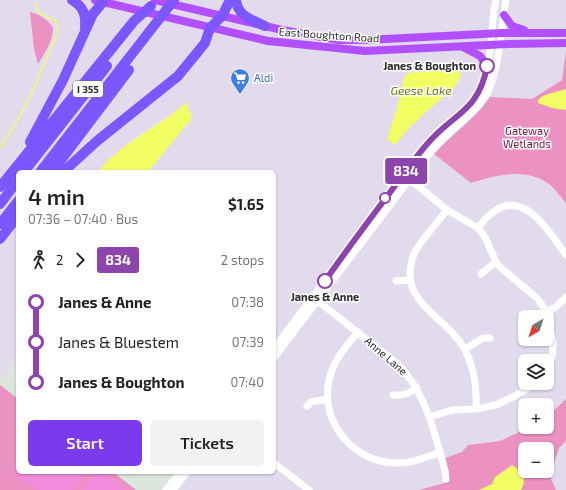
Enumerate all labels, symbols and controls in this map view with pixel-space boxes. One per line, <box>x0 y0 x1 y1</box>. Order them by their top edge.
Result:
street label: East Boughton Road <box>278 24 380 45</box>
marker: Janes & Boughton <box>479 58 495 74</box>
place label: Janes & Boughton <box>383 59 476 72</box>
supermarket icon: Aldi <box>229 67 251 95</box>
place label: Aldi <box>254 71 273 84</box>
road number: I 355 <box>73 81 103 97</box>
water label: Geese Lake <box>390 83 452 97</box>
park label: Gateway Wetlands <box>503 124 551 150</box>
line badge: 834 <box>383 158 429 184</box>
text: 834 <box>393 162 419 179</box>
text: 4 min <box>28 183 85 209</box>
unlabelled marker <box>379 192 391 204</box>
text: $1.65 <box>228 195 264 213</box>
text: 07:36 – 07:40 · Bus <box>28 211 138 227</box>
icon: walk <box>28 249 50 271</box>
icon: forward <box>69 249 91 271</box>
text: 834 <box>105 251 131 268</box>
text: 2 <box>56 252 63 268</box>
text: 2 stops <box>221 252 264 268</box>
marker: Janes & Anne <box>317 273 333 289</box>
place label: Janes & Anne <box>291 290 359 303</box>
text: Janes & Anne <box>58 293 151 311</box>
text: 07:38 <box>231 294 264 310</box>
north arrow <box>518 310 554 346</box>
map controls <box>518 310 554 478</box>
text: Janes & Bluestem <box>58 333 179 351</box>
text: 07:39 <box>232 334 264 350</box>
street label: Anne Lane <box>362 334 410 378</box>
button: layers <box>518 354 554 390</box>
text: Janes & Boughton <box>58 373 185 391</box>
text: 07:40 <box>231 374 264 390</box>
button: + <box>518 398 554 434</box>
button: Start <box>28 420 142 466</box>
button: Tickets <box>150 420 264 466</box>
button: − <box>518 442 554 478</box>

